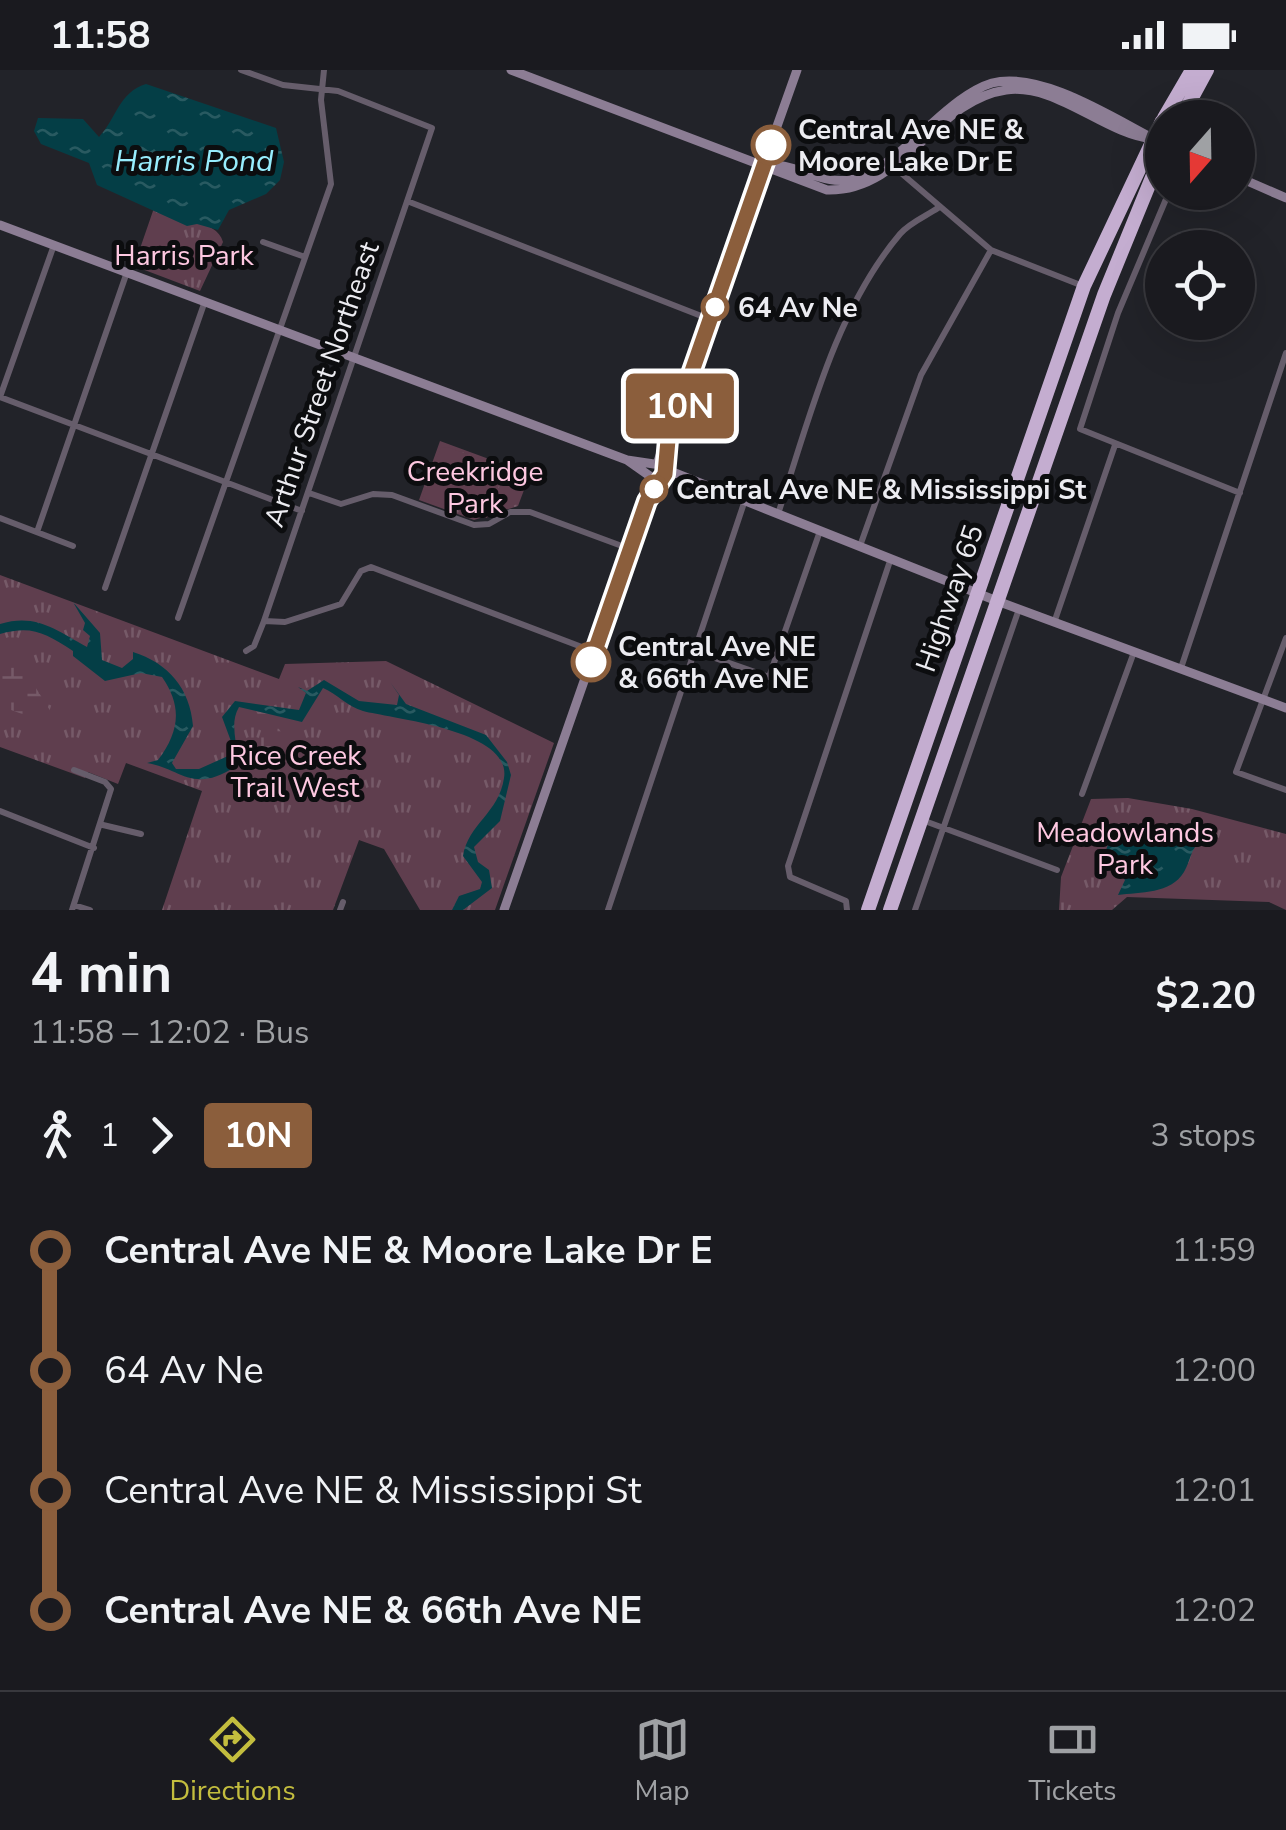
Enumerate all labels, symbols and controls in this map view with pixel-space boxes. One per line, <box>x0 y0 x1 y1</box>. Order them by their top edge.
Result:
text: 11:58 <box>50 10 151 61</box>
north arrow <box>1145 100 1255 210</box>
map controls <box>1145 100 1255 340</box>
place label: Central Ave NE & Moore Lake Dr E <box>798 111 1024 181</box>
marker: Central Ave NE & Moore Lake Dr E <box>752 126 790 164</box>
water label: Harris Pond <box>115 141 274 182</box>
button: locate <box>1145 230 1255 340</box>
park label: Harris Park <box>114 237 255 275</box>
street label: Arthur Street Northeast <box>255 237 389 532</box>
place label: 64 Av Ne <box>738 289 858 327</box>
marker: 64 Av Ne <box>702 294 728 320</box>
line badge: 10N <box>622 374 738 438</box>
text: 10N <box>646 383 714 430</box>
park label: Creekridge Park <box>407 453 543 523</box>
place label: Central Ave NE & Mississippi St <box>676 471 1087 509</box>
marker: Central Ave NE & Mississippi St <box>641 476 667 502</box>
street label: Highway 65 <box>907 520 993 677</box>
place label: Central Ave NE & 66th Ave NE <box>618 628 816 698</box>
marker: Central Ave NE & 66th Ave NE <box>572 643 610 681</box>
park label: Rice Creek Trail West <box>229 737 362 807</box>
park label: Meadowlands Park <box>1036 814 1214 884</box>
text: 4 min <box>30 936 172 1011</box>
text: $2.20 <box>1155 970 1256 1021</box>
text: 11:58 – 12:02 · Bus <box>30 1011 309 1054</box>
icon: walk <box>30 1108 85 1163</box>
icon: forward <box>134 1108 189 1163</box>
text: 10N <box>224 1112 292 1159</box>
text: 1 <box>100 1114 119 1157</box>
text: 3 stops <box>1150 1114 1256 1157</box>
text: Central Ave NE & Moore Lake Dr E <box>104 1225 713 1276</box>
text: 11:59 <box>1172 1229 1256 1272</box>
text: 64 Av Ne <box>104 1345 264 1396</box>
text: 12:00 <box>1172 1349 1256 1392</box>
text: Central Ave NE & Mississippi St <box>104 1465 642 1516</box>
text: 12:01 <box>1172 1469 1256 1512</box>
text: Central Ave NE & 66th Ave NE <box>104 1585 642 1636</box>
text: 12:02 <box>1172 1589 1256 1632</box>
tab: Directions <box>169 1712 296 1810</box>
tab: Map <box>635 1712 690 1810</box>
tab: Tickets <box>1028 1712 1117 1810</box>

